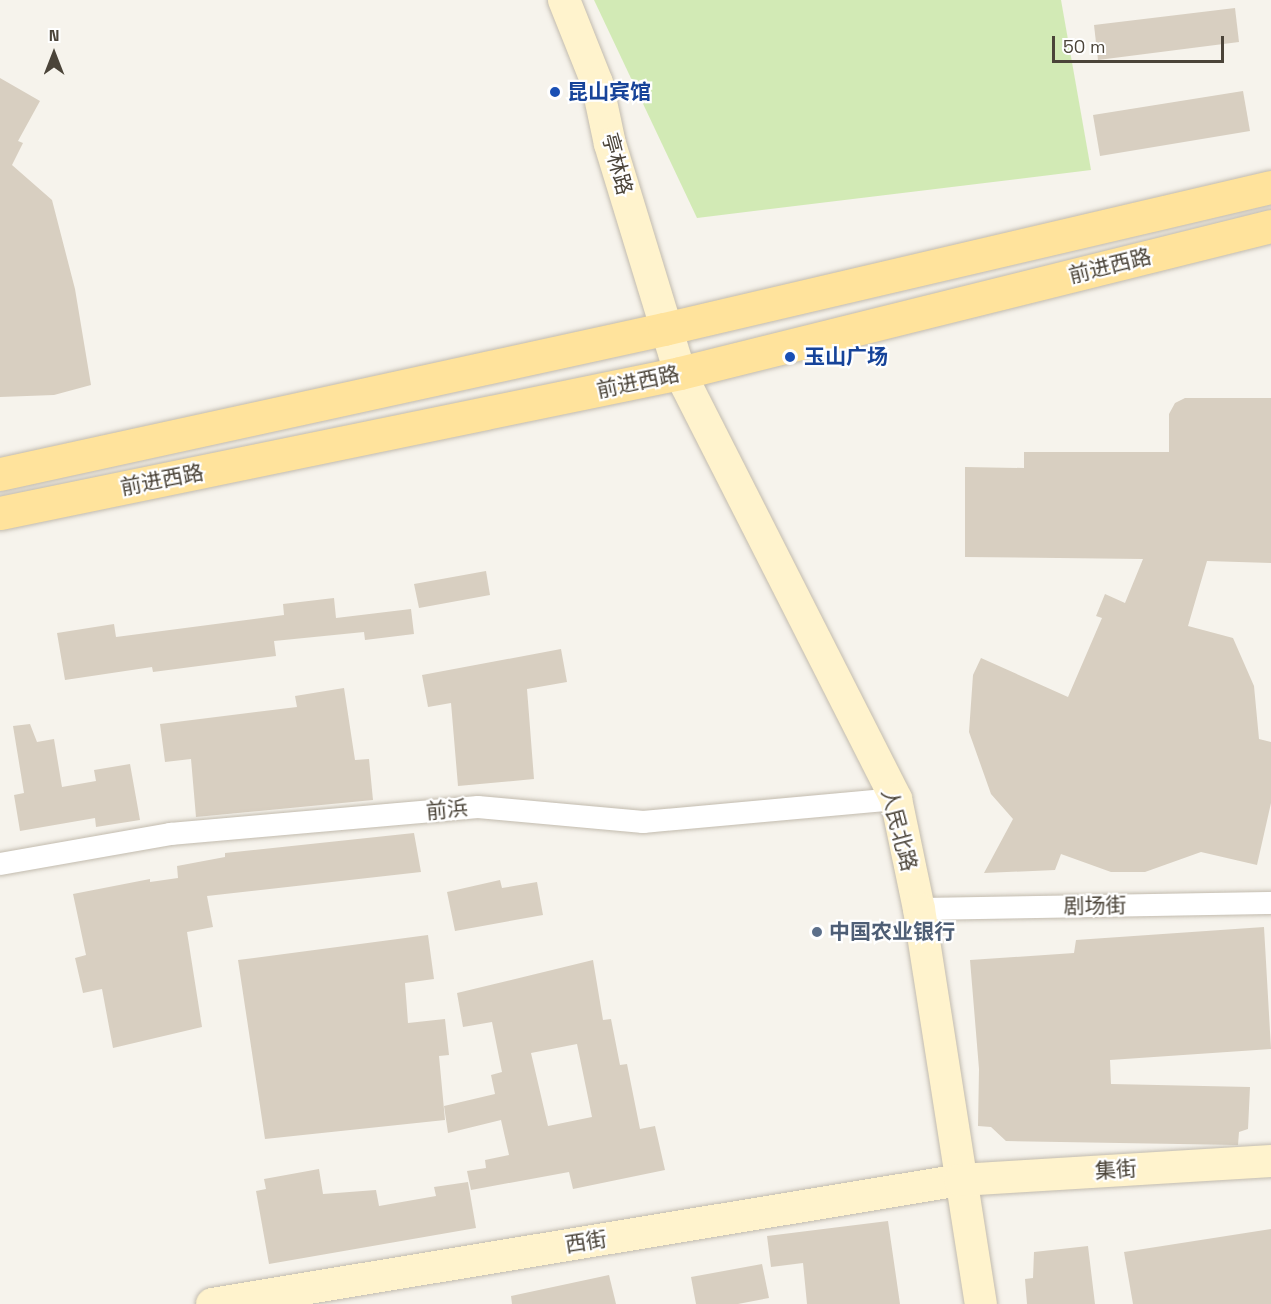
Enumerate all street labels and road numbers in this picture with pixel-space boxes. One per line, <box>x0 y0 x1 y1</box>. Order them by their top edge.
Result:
street label: 亭林路 <box>597 130 637 198</box>
street label: 前进西路 <box>1066 244 1154 288</box>
street label: 前进西路 <box>594 361 682 403</box>
street label: 前进西路 <box>118 460 206 500</box>
street label: 人民北路 <box>876 786 922 874</box>
street label: 前浜 <box>425 796 469 824</box>
street label: 剧场街 <box>1063 893 1127 919</box>
street label: 集街 <box>1094 1156 1138 1184</box>
street label: 西街 <box>563 1226 609 1258</box>

